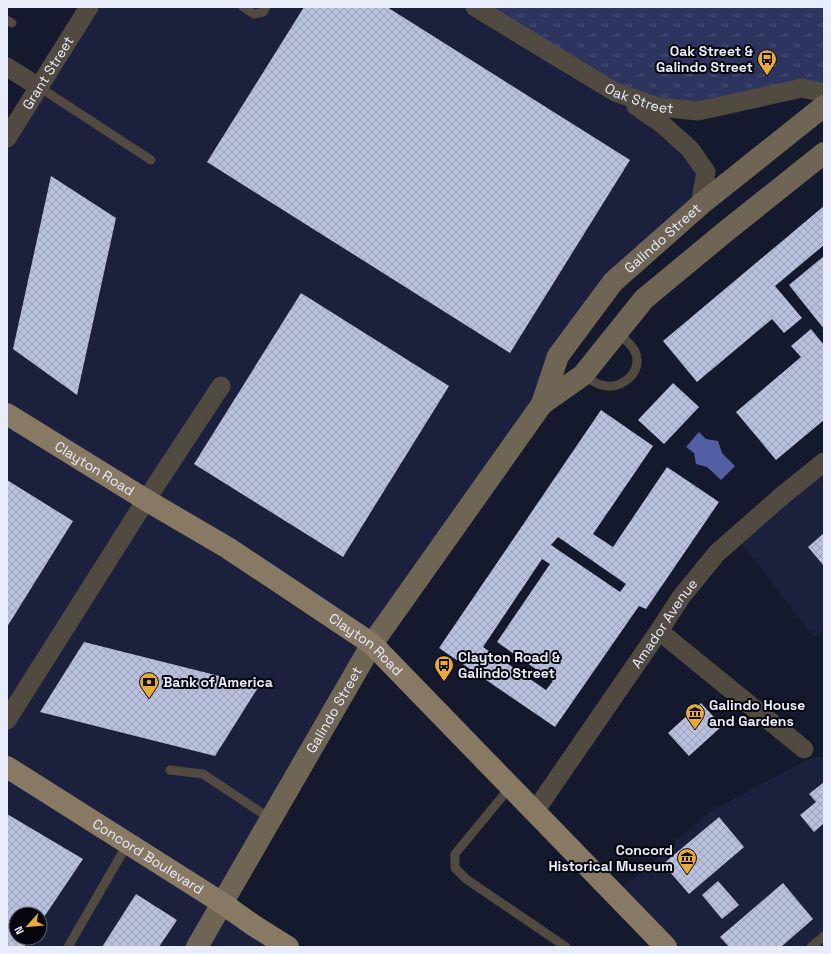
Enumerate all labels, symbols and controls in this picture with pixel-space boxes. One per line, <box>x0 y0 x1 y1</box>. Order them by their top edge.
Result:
street label: Grant Street <box>18 33 78 113</box>
place label: Oak Street & Galindo Street <box>656 42 754 76</box>
bus stop icon: Oak Street & Galindo Street <box>756 48 778 76</box>
street label: Oak Street <box>601 79 674 117</box>
street label: Galindo Street <box>620 199 705 277</box>
street label: Clayton Road <box>51 437 138 500</box>
street label: Amador Avenue <box>627 575 701 671</box>
street label: Clayton Road <box>326 609 407 679</box>
place label: Clayton Road & Galindo Street <box>458 648 561 682</box>
bus stop icon: Clayton Road & Galindo Street <box>433 654 455 682</box>
street label: Galindo Street <box>302 663 366 756</box>
bank icon: Bank of America <box>138 671 160 699</box>
place label: Bank of America <box>163 673 273 691</box>
place label: Galindo House and Gardens <box>709 696 805 730</box>
museum icon: Galindo House and Gardens <box>684 702 706 730</box>
street label: Concord Boulevard <box>89 814 207 898</box>
place label: Concord Historical Museum <box>548 841 673 875</box>
museum icon: Concord Historical Museum <box>676 847 698 875</box>
north arrow <box>8 906 48 946</box>
text: N <box>11 924 27 937</box>

